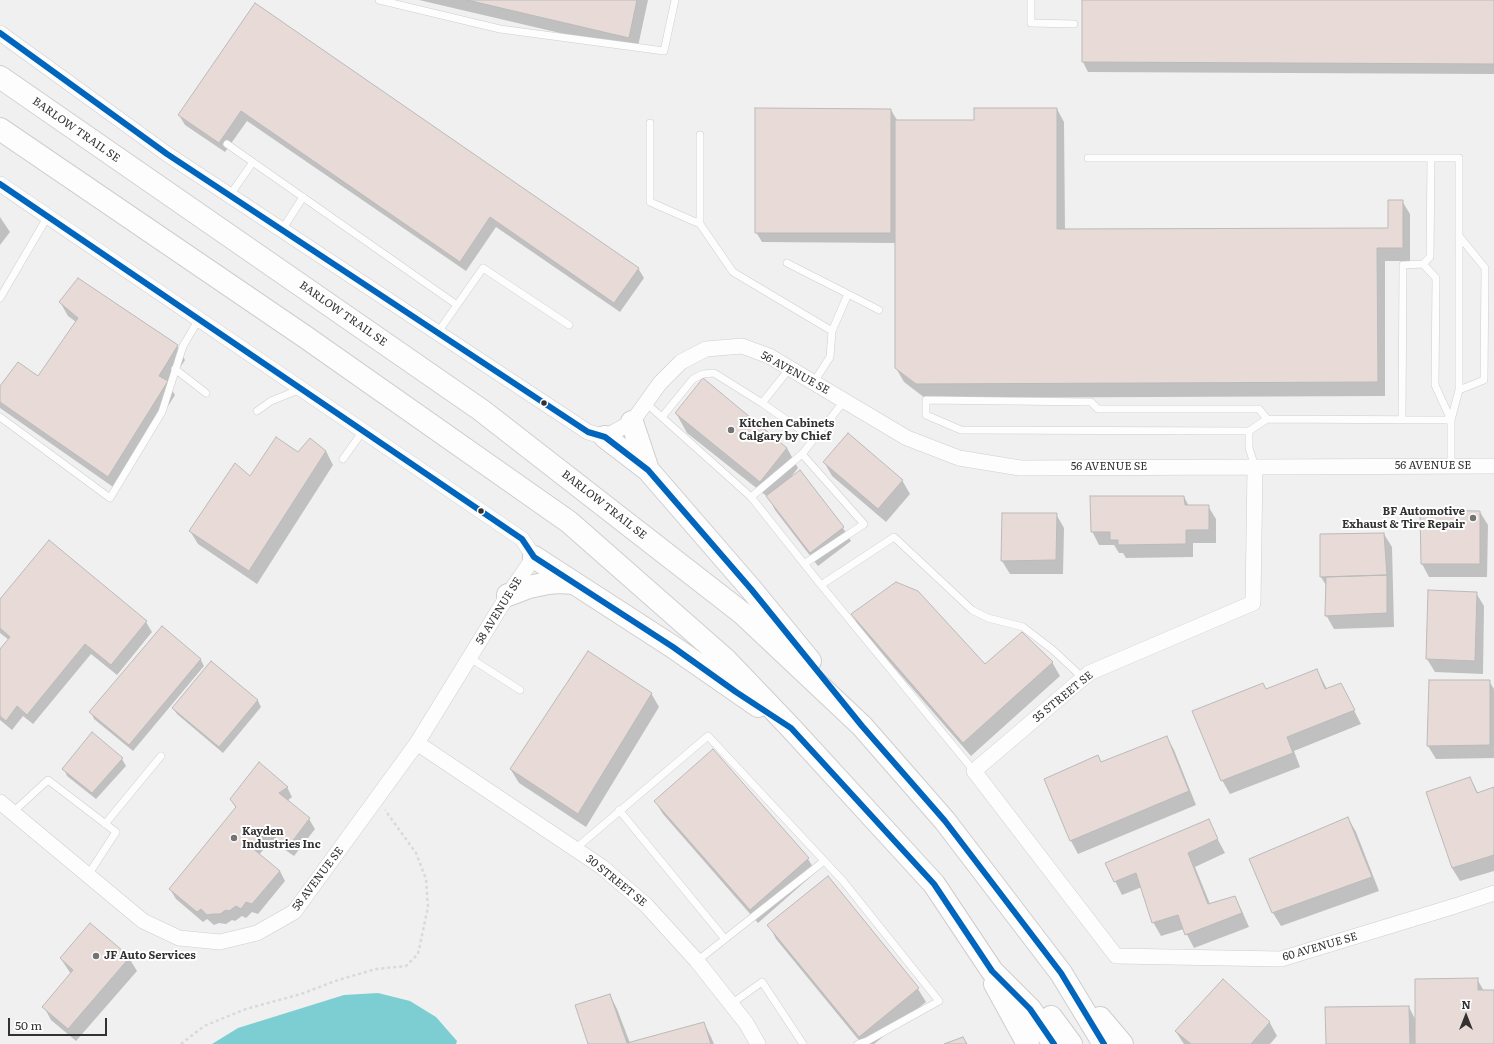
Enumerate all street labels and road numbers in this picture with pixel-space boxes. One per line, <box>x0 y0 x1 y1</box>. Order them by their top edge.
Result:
street label: BARLOW TRAIL SE <box>30 95 122 165</box>
street label: BARLOW TRAIL SE <box>297 279 389 349</box>
street label: 56 AVENUE SE <box>758 349 832 397</box>
street label: 56 AVENUE SE <box>1395 459 1471 473</box>
street label: 56 AVENUE SE <box>1071 460 1147 474</box>
street label: BARLOW TRAIL SE <box>559 468 649 542</box>
street label: 58 AVENUE SE <box>473 575 525 647</box>
street label: 35 STREET SE <box>1030 669 1096 725</box>
street label: 58 AVENUE SE <box>290 844 346 914</box>
street label: 30 STREET SE <box>583 852 649 910</box>
street label: 60 AVENUE SE <box>1281 930 1359 964</box>

